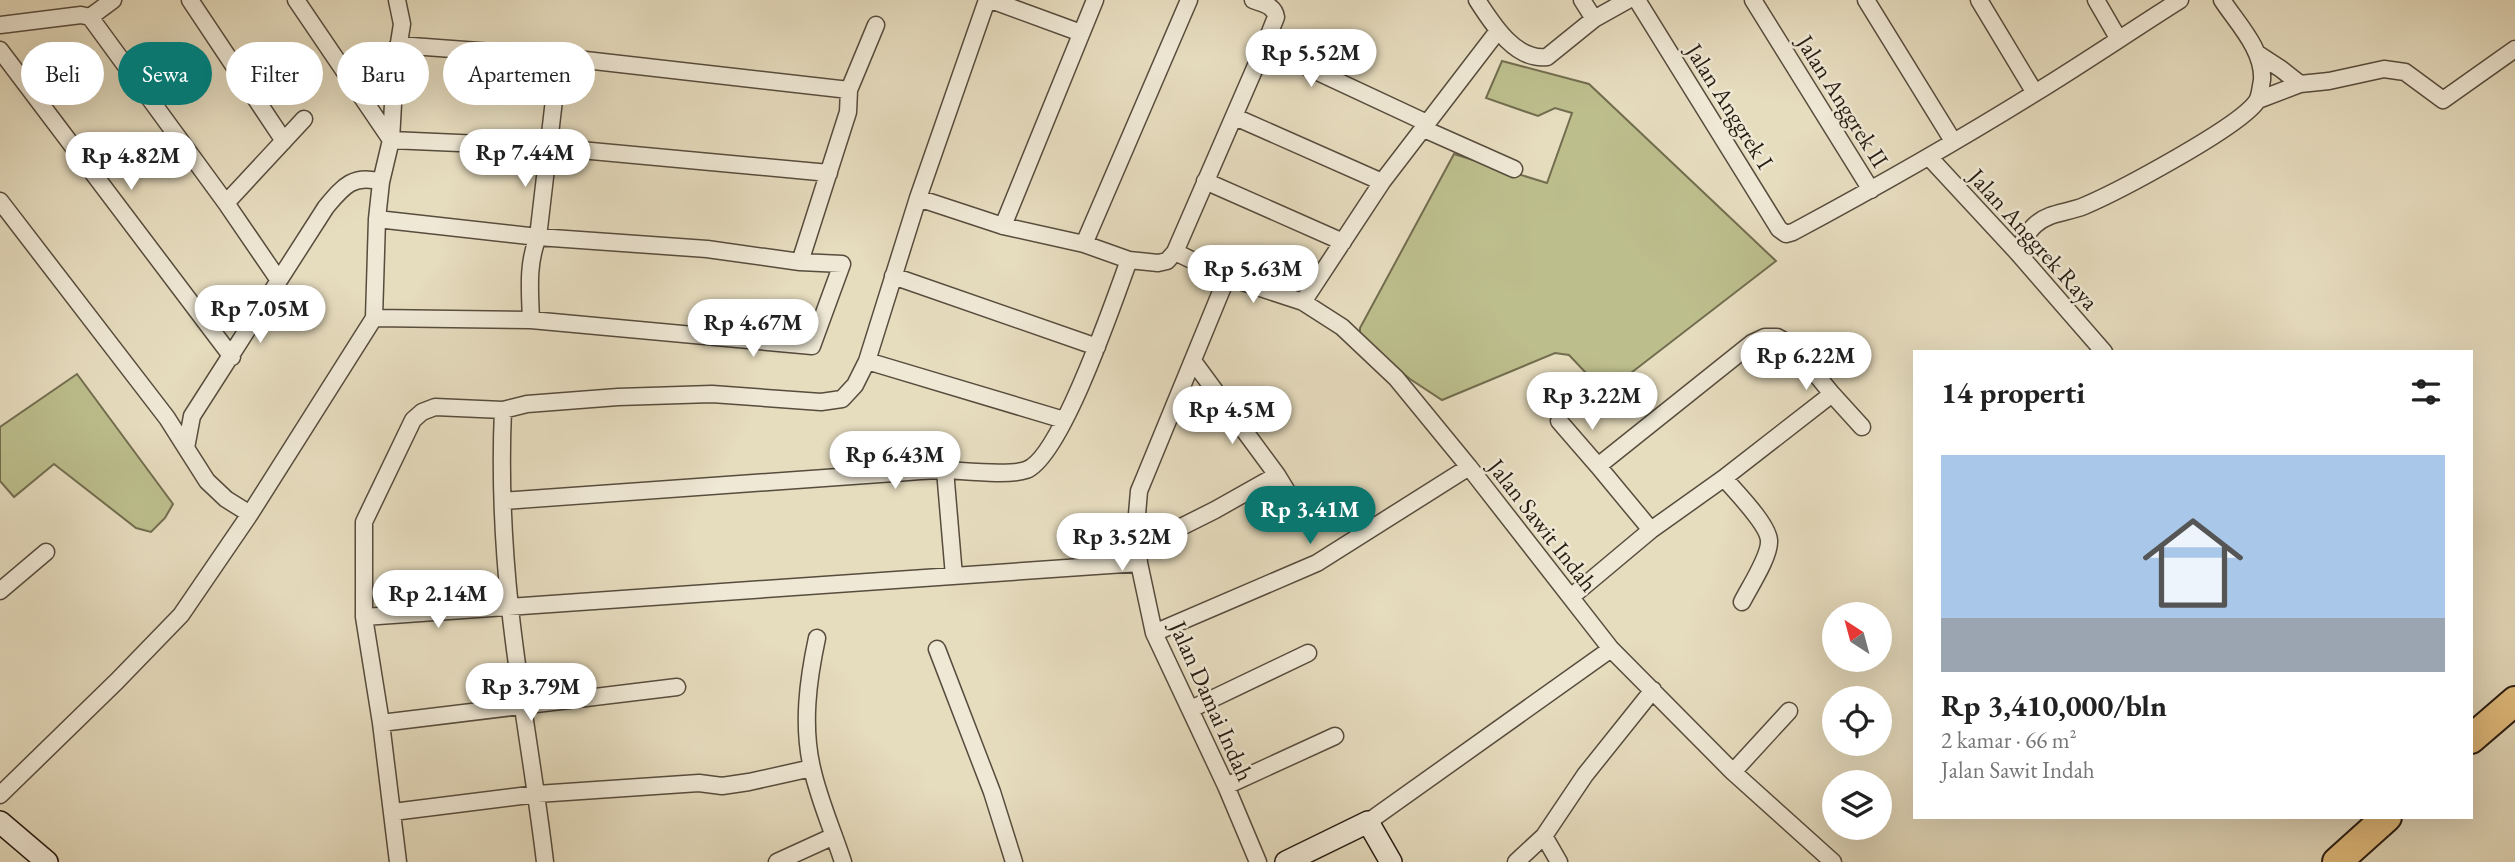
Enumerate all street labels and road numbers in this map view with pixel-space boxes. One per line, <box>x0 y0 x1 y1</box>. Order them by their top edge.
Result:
street label: Jalan Anggrek II <box>1789 27 1896 173</box>
street label: Jalan Anggrek I <box>1678 36 1781 175</box>
street label: Jalan Anggrek Raya <box>1961 160 2106 317</box>
street label: Jalan Sawit Indah <box>1480 451 1605 598</box>
street label: Jalan Damai Indah <box>1162 614 1261 786</box>

